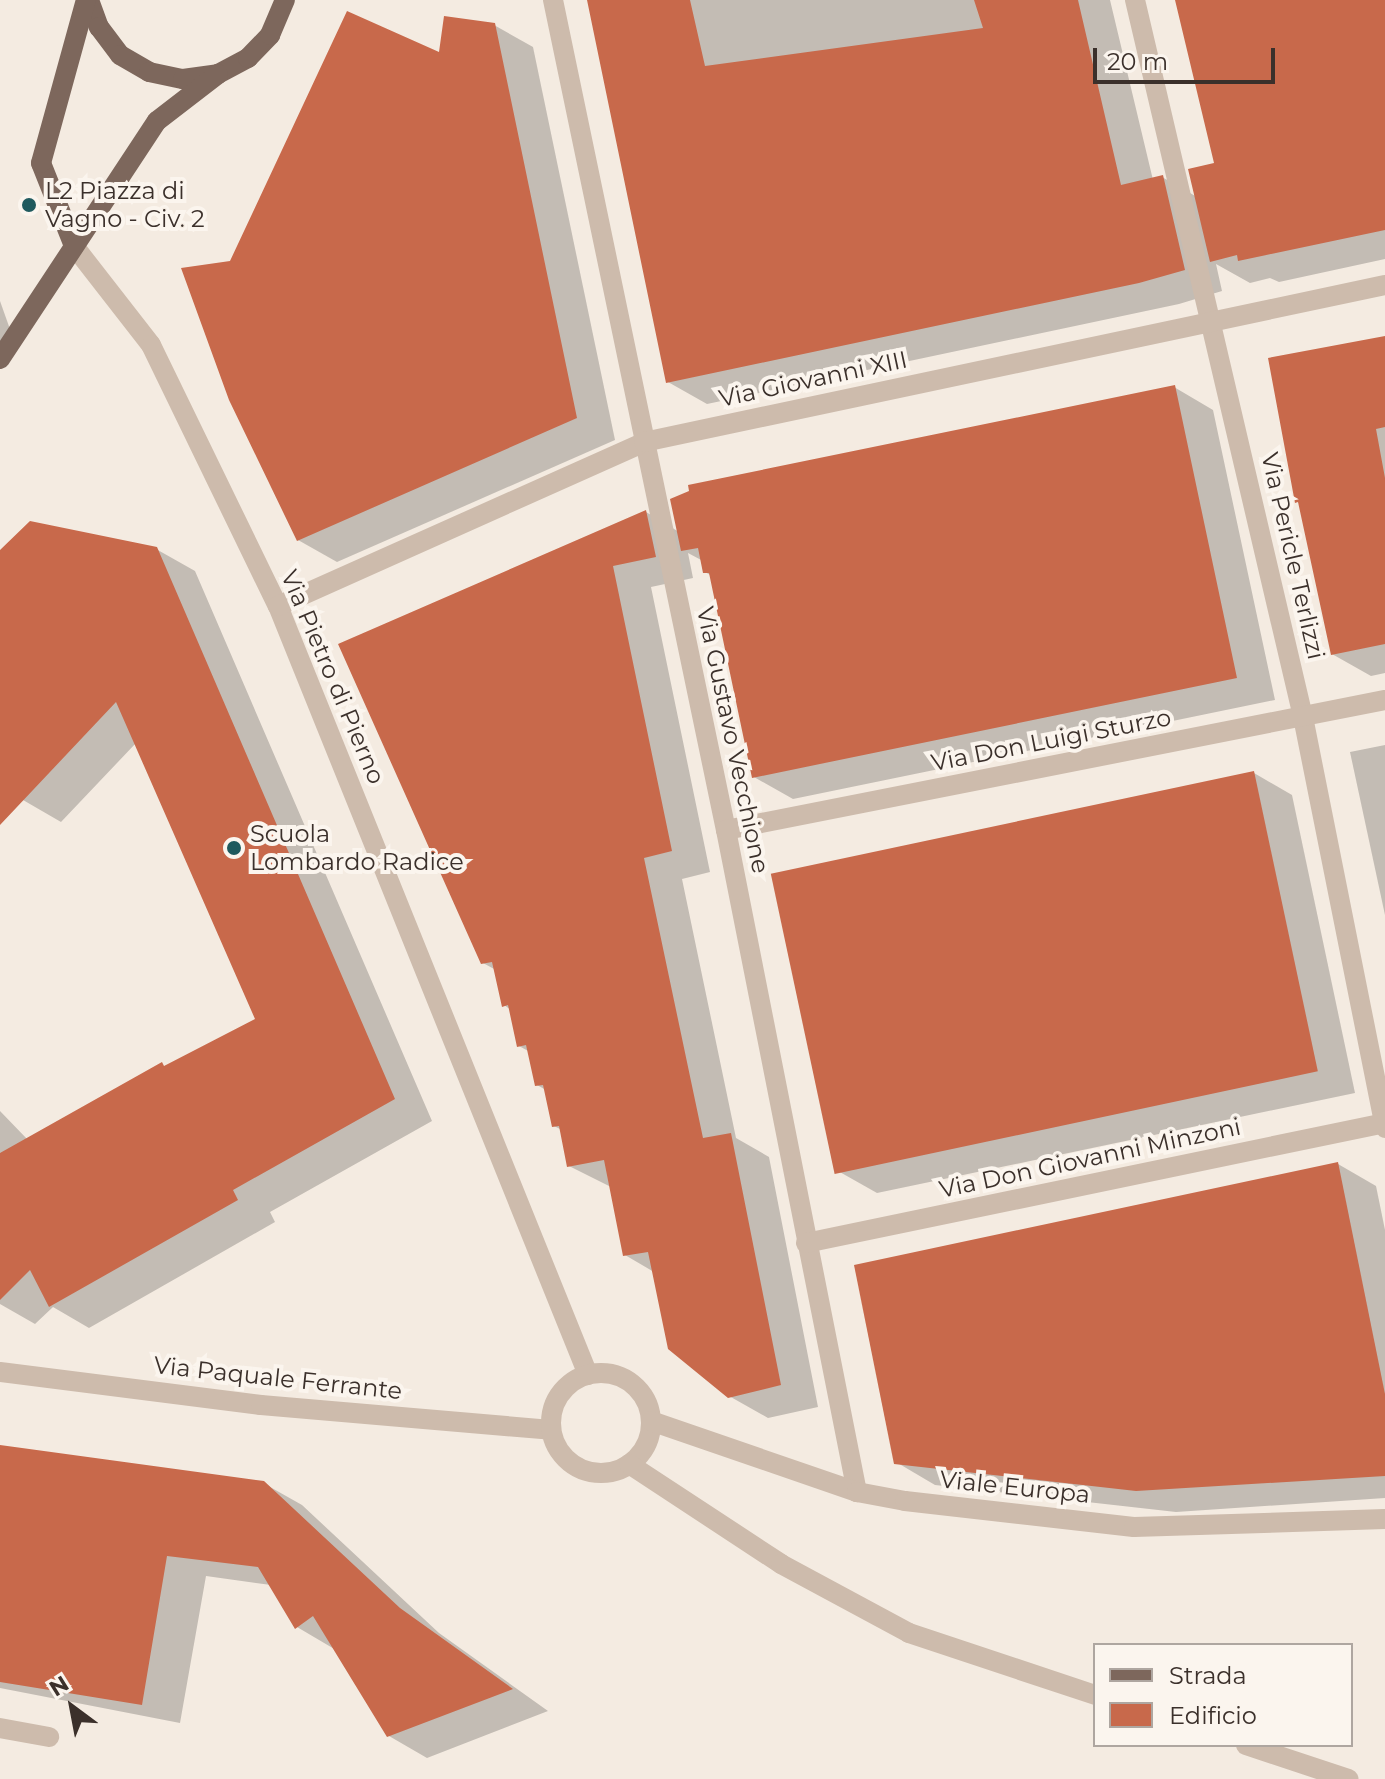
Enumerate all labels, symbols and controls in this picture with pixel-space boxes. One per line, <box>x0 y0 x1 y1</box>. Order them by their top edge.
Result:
scale bar <box>1097 32 1279 82</box>
text: 20 m <box>1107 47 1168 76</box>
place label: L2 Piazza di Vagno - Civ. 2 <box>45 177 205 233</box>
marker: L2 Piazza di Vagno - Civ. 2 <box>20 196 38 214</box>
street label: Via Giovanni XIII <box>716 345 910 413</box>
street label: Via Pericle Terlizzi <box>1255 450 1331 662</box>
street label: Via Pietro di Pierno <box>275 566 391 788</box>
street label: Via Gustavo Vecchione <box>691 604 775 876</box>
street label: Via Don Luigi Sturzo <box>929 703 1173 777</box>
place label: Scuola Lombardo Radice <box>250 820 464 876</box>
marker: Scuola Lombardo Radice <box>225 839 243 857</box>
street label: Via Don Giovanni Minzoni <box>937 1112 1243 1204</box>
street label: Via Paquale Ferrante <box>152 1351 404 1405</box>
street label: Viale Europa <box>938 1465 1092 1509</box>
legend <box>1093 1643 1353 1747</box>
text: Strada <box>1169 1661 1247 1690</box>
north arrow <box>32 1667 112 1747</box>
text: N <box>44 1670 74 1702</box>
text: Edificio <box>1169 1701 1257 1730</box>

